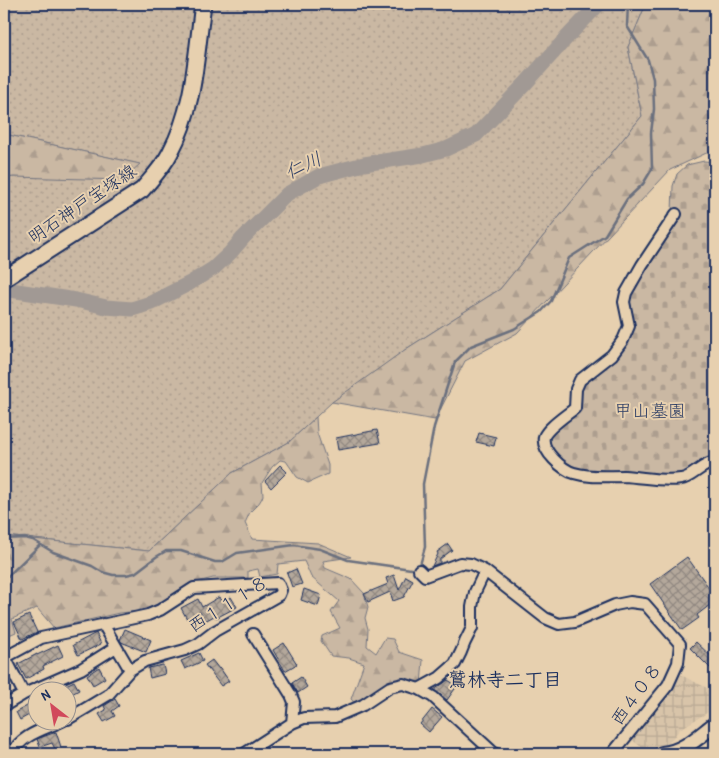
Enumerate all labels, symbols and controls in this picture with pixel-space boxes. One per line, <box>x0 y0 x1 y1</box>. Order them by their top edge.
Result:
water label: 仁川 <box>280 145 326 185</box>
street label: 明石神戸宝塚線 <box>23 158 141 249</box>
park label: 甲山墓園 <box>614 398 686 423</box>
street label: 西１１１８ <box>183 569 273 638</box>
street label: 西４０８ <box>604 657 667 730</box>
district label: 鷲林寺二丁目 <box>448 666 562 692</box>
north arrow <box>28 680 78 730</box>
text: N <box>37 684 54 704</box>

